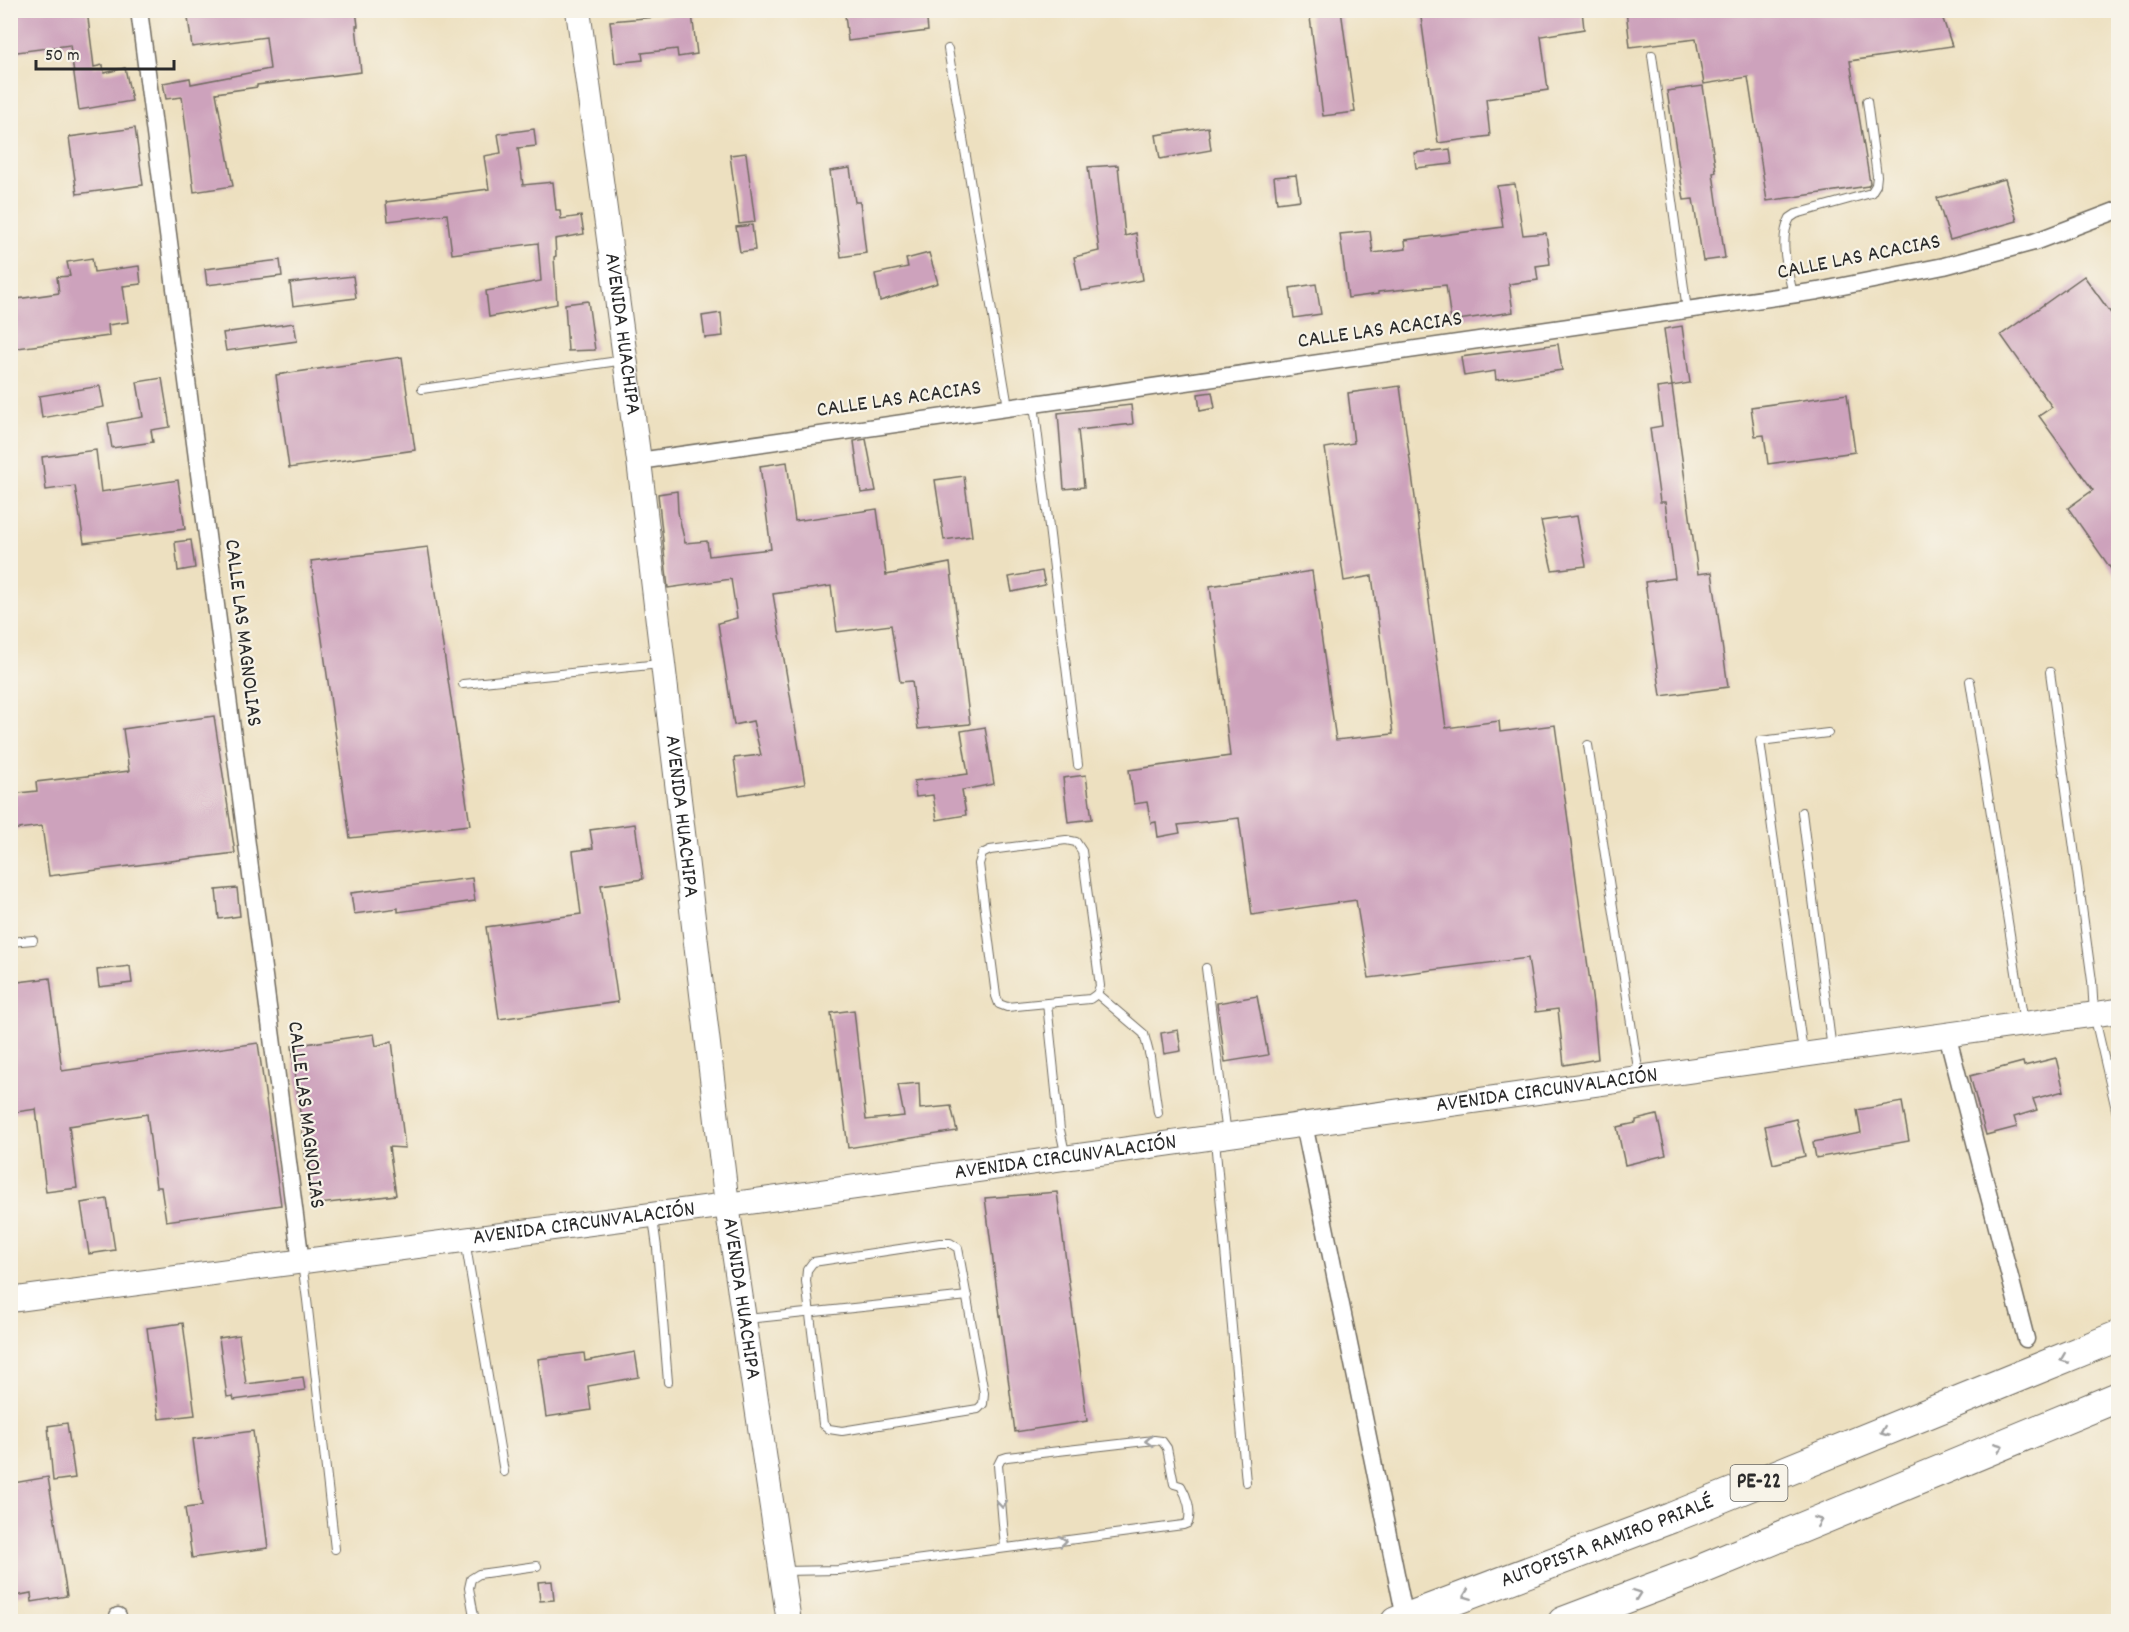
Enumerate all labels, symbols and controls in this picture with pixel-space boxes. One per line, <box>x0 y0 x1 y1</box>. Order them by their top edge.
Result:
scale bar <box>36 33 174 71</box>
text: 50 m <box>45 44 80 69</box>
street label: CALLE LAS ACACIAS <box>1775 227 1943 289</box>
street label: AVENIDA HUACHIPA <box>596 251 648 417</box>
street label: CALLE LAS ACACIAS <box>1296 304 1464 358</box>
street label: CALLE LAS ACACIAS <box>815 373 983 427</box>
street label: CALLE LAS MAGNOLIAS <box>215 537 269 729</box>
street label: AVENIDA HUACHIPA <box>656 733 706 899</box>
street label: CALLE LAS MAGNOLIAS <box>278 1019 332 1211</box>
street label: AVENIDA CIRCUNVALACIÓN <box>1434 1060 1660 1121</box>
street label: AVENIDA CIRCUNVALACIÓN <box>953 1127 1178 1189</box>
street label: AVENIDA CIRCUNVALACIÓN <box>471 1194 697 1254</box>
street label: AVENIDA HUACHIPA <box>714 1215 768 1382</box>
one-way arrow <box>2060 1351 2070 1364</box>
one-way arrow <box>1879 1425 1890 1437</box>
one-way arrow <box>1144 1435 1153 1448</box>
one-way arrow <box>1992 1442 2003 1454</box>
road number: PE-22 <box>1730 1465 1788 1501</box>
street label: AUTOPISTA RAMIRO PRIALÉ <box>1496 1487 1718 1597</box>
one-way arrow <box>995 1500 1008 1509</box>
one-way arrow <box>1812 1516 1823 1528</box>
one-way arrow <box>1059 1535 1068 1548</box>
one-way arrow <box>1463 1587 1473 1600</box>
one-way arrow <box>1632 1588 1642 1601</box>

